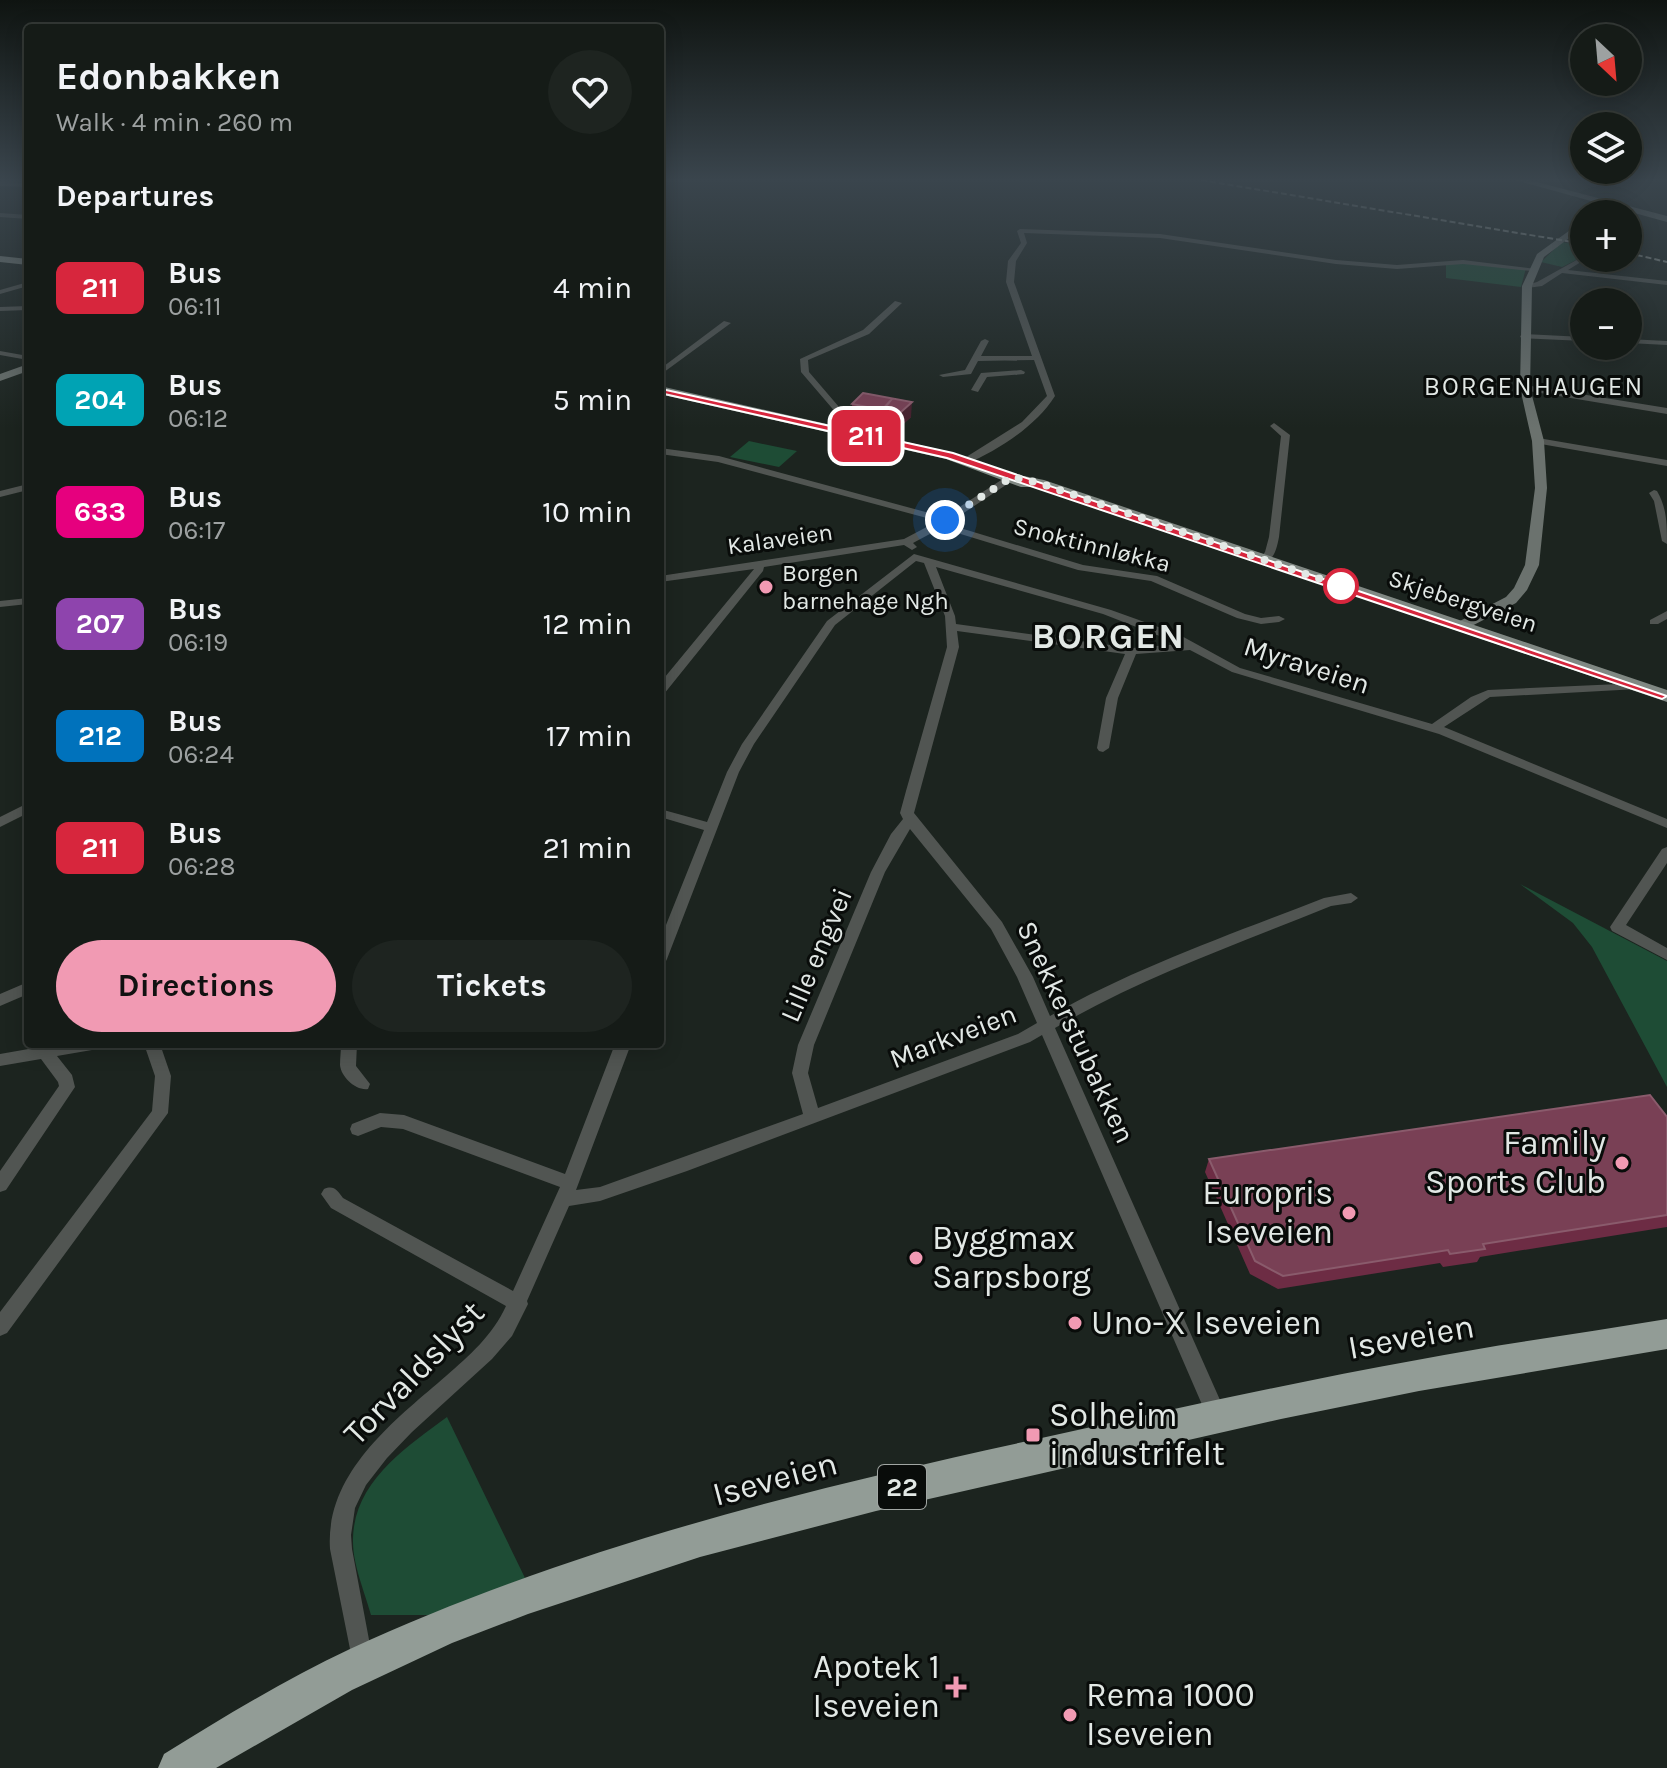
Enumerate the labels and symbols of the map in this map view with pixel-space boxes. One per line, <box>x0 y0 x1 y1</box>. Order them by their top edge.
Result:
north arrow <box>1570 24 1642 96</box>
district label: BORGENHAUGEN <box>1424 371 1644 402</box>
line badge: 211 <box>820 410 912 462</box>
your location <box>925 500 965 540</box>
street label: Snoktinnløkka <box>1011 512 1173 578</box>
street label: Kalaveien <box>726 518 834 560</box>
place label: Borgen barnehage Ngh <box>782 559 949 615</box>
street label: Skjebergveien <box>1385 564 1541 638</box>
unlabelled marker <box>1324 569 1358 603</box>
marker: Borgen barnehage Ngh <box>757 578 775 596</box>
district label: BORGEN <box>1032 615 1186 657</box>
street label: Myraveien <box>1240 629 1374 701</box>
street label: Lille engvei <box>773 883 859 1027</box>
street label: Snekkerstubakken <box>1010 916 1142 1148</box>
street label: Markveien <box>885 997 1021 1075</box>
place label: Family Sports Club <box>1425 1123 1606 1202</box>
marker: Family Sports Club <box>1613 1154 1631 1172</box>
place label: Europris Iseveien <box>1202 1173 1333 1252</box>
marker: Europris Iseveien <box>1340 1204 1358 1222</box>
place label: Byggmax Sarpsborg <box>932 1218 1091 1297</box>
marker: Byggmax Sarpsborg <box>907 1249 925 1267</box>
street label: Torvaldslyst <box>336 1293 492 1453</box>
place label: Uno-X Iseveien <box>1091 1303 1322 1343</box>
street label: Iseveien <box>1345 1306 1477 1368</box>
marker: Uno-X Iseveien <box>1066 1314 1084 1332</box>
place label: Solheim industrifelt <box>1049 1395 1225 1474</box>
marker: Solheim industrifelt <box>1024 1426 1042 1444</box>
street label: Iseveien <box>708 1443 842 1515</box>
road number: 22 <box>878 1465 926 1509</box>
place label: Apotek 1 Iseveien <box>813 1647 940 1726</box>
place label: Rema 1000 Iseveien <box>1086 1675 1255 1754</box>
marker: Apotek 1 Iseveien <box>947 1678 965 1696</box>
marker: Rema 1000 Iseveien <box>1061 1706 1079 1724</box>

